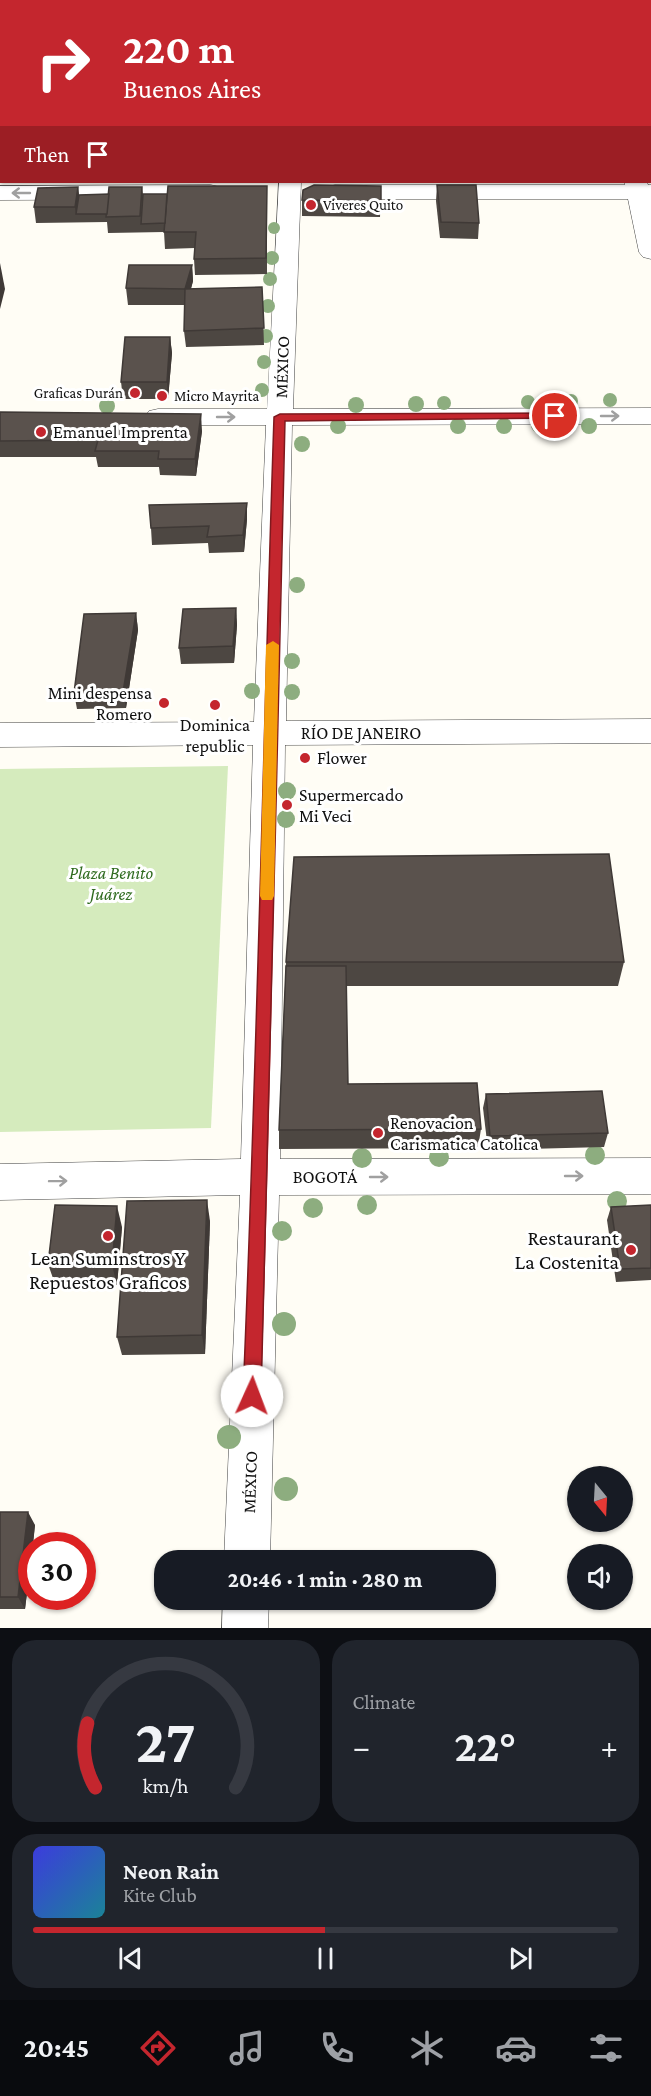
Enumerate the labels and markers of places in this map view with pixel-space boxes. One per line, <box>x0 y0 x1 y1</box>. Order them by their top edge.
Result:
place label: Viveres Quito <box>323 197 403 213</box>
marker: Viveres Quito <box>304 198 318 212</box>
place label: Graficas Durán <box>34 385 123 401</box>
marker: Graficas Durán <box>128 386 142 400</box>
place label: Micro Mayrita <box>174 388 259 405</box>
marker: Micro Mayrita <box>155 389 169 403</box>
pin <box>529 390 580 441</box>
place label: Emanuel Imprenta <box>53 422 188 442</box>
marker: Emanuel Imprenta <box>34 425 48 439</box>
place label: Mini despensa Romero <box>48 683 152 724</box>
marker: Mini despensa Romero <box>157 696 171 710</box>
marker: Dominica republic <box>208 698 222 712</box>
place label: Dominica republic <box>180 715 250 756</box>
place label: Flower <box>317 748 368 768</box>
marker: Flower <box>298 751 312 765</box>
place label: Supermercado Mi Veci <box>299 785 403 826</box>
marker: Supermercado Mi Veci <box>280 798 294 812</box>
place label: Renovacion Carismatica Catolica <box>390 1113 539 1154</box>
marker: Renovacion Carismatica Catolica <box>371 1126 385 1140</box>
place label: Restaurant La Costenita <box>515 1226 620 1274</box>
marker: Lean Suminstros Y Repuestos Graficos <box>101 1229 115 1243</box>
marker: Restaurant La Costenita <box>624 1243 638 1257</box>
place label: Lean Suminstros Y Repuestos Graficos <box>29 1246 187 1294</box>

